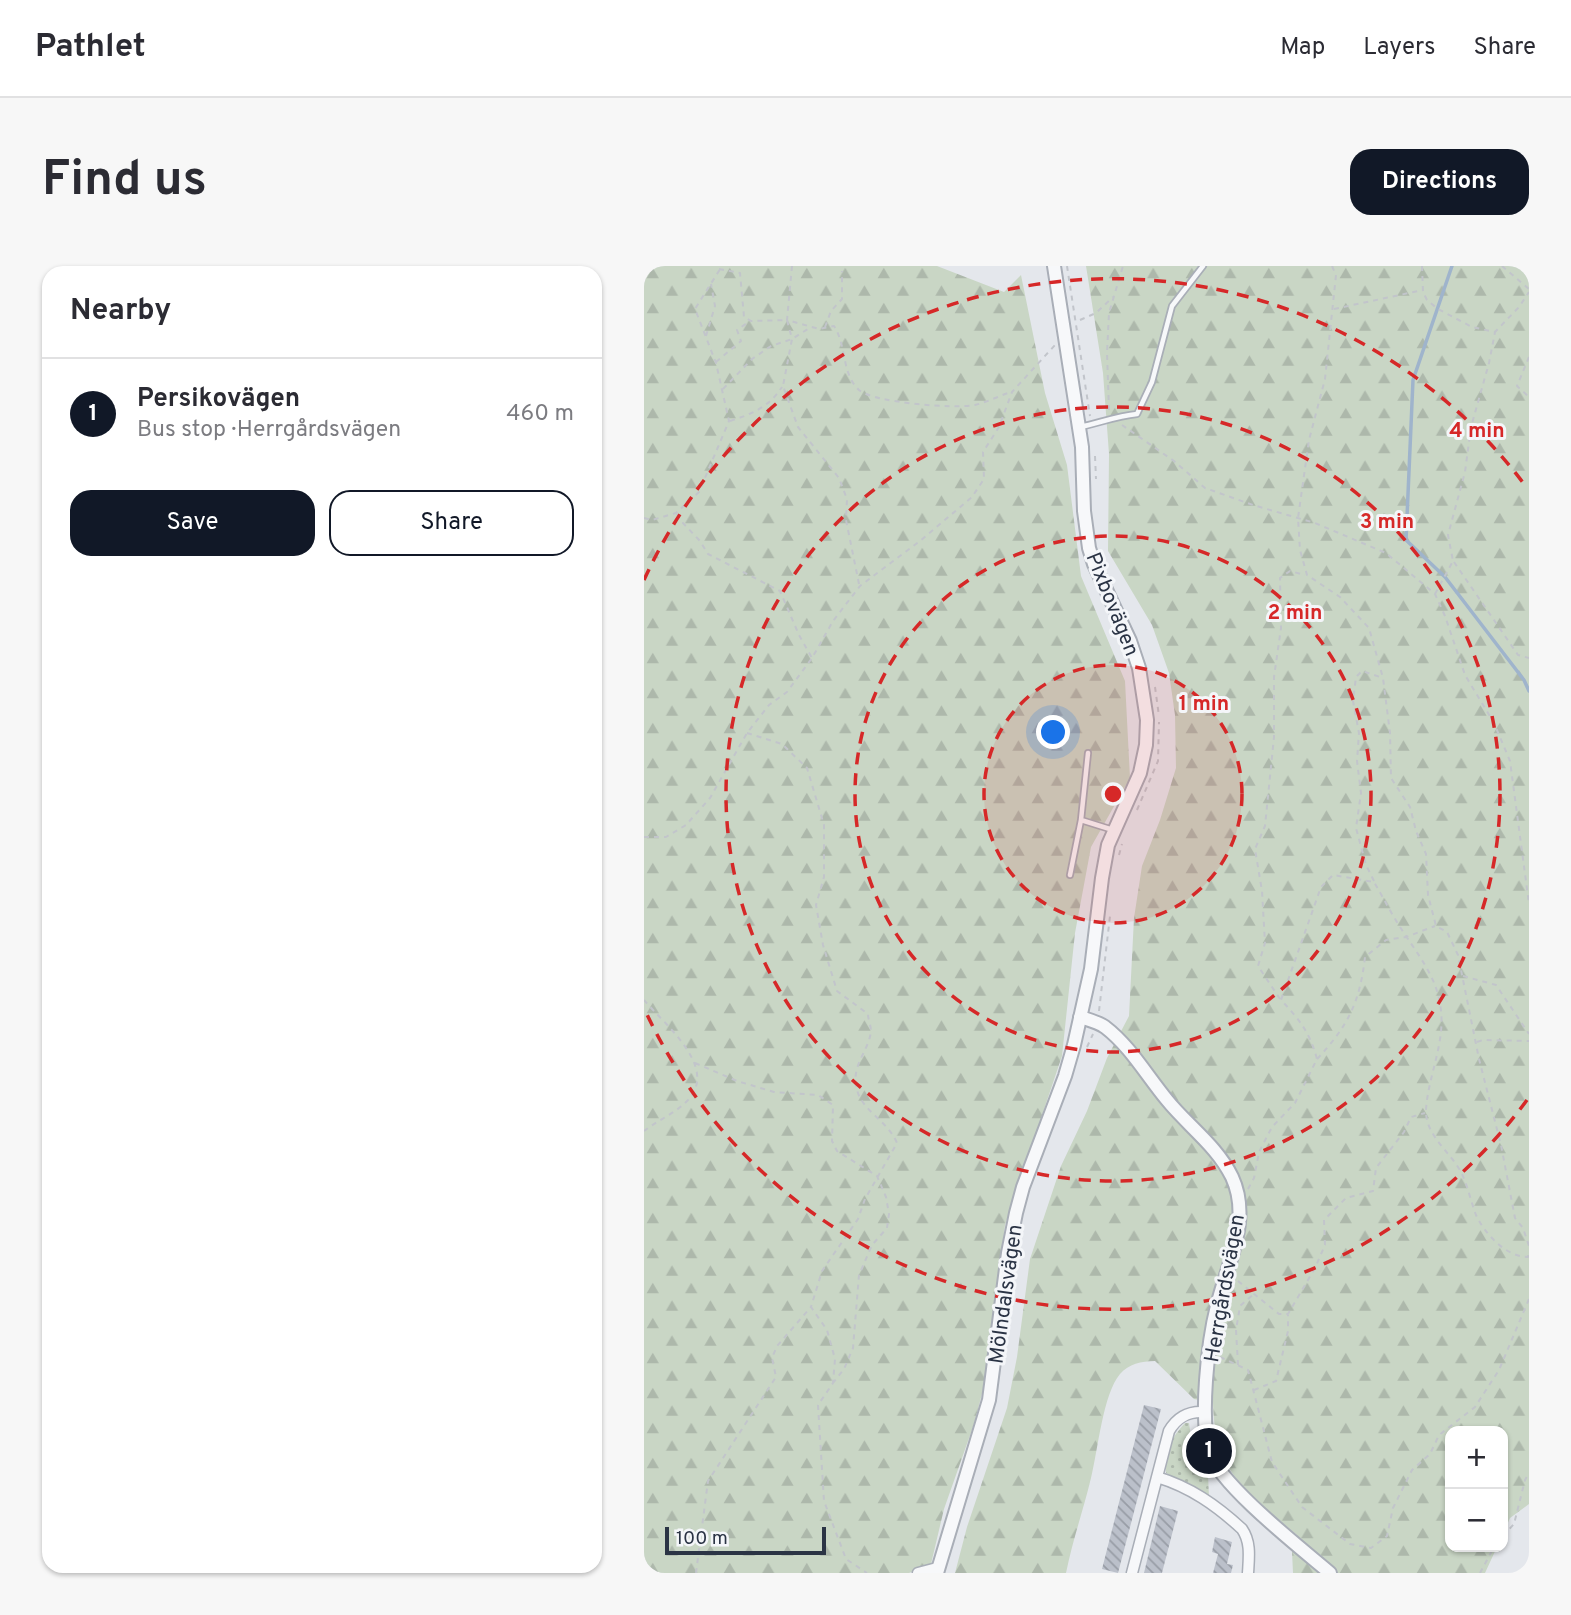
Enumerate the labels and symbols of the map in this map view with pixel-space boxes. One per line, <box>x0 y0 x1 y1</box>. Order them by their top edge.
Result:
text: 4 min <box>1449 418 1505 445</box>
text: 3 min <box>1360 509 1414 536</box>
street label: Pixbovägen <box>1079 549 1145 660</box>
text: 2 min <box>1268 600 1322 627</box>
text: 1 min <box>1179 691 1229 718</box>
your location <box>1036 715 1070 749</box>
centre of rings <box>1101 782 1125 806</box>
street label: Herrgårdsvägen <box>1199 1212 1252 1365</box>
street label: Mölndalsvägen <box>983 1223 1030 1366</box>
pin: 1 <box>1186 1425 1232 1477</box>
scale bar <box>665 1524 826 1556</box>

